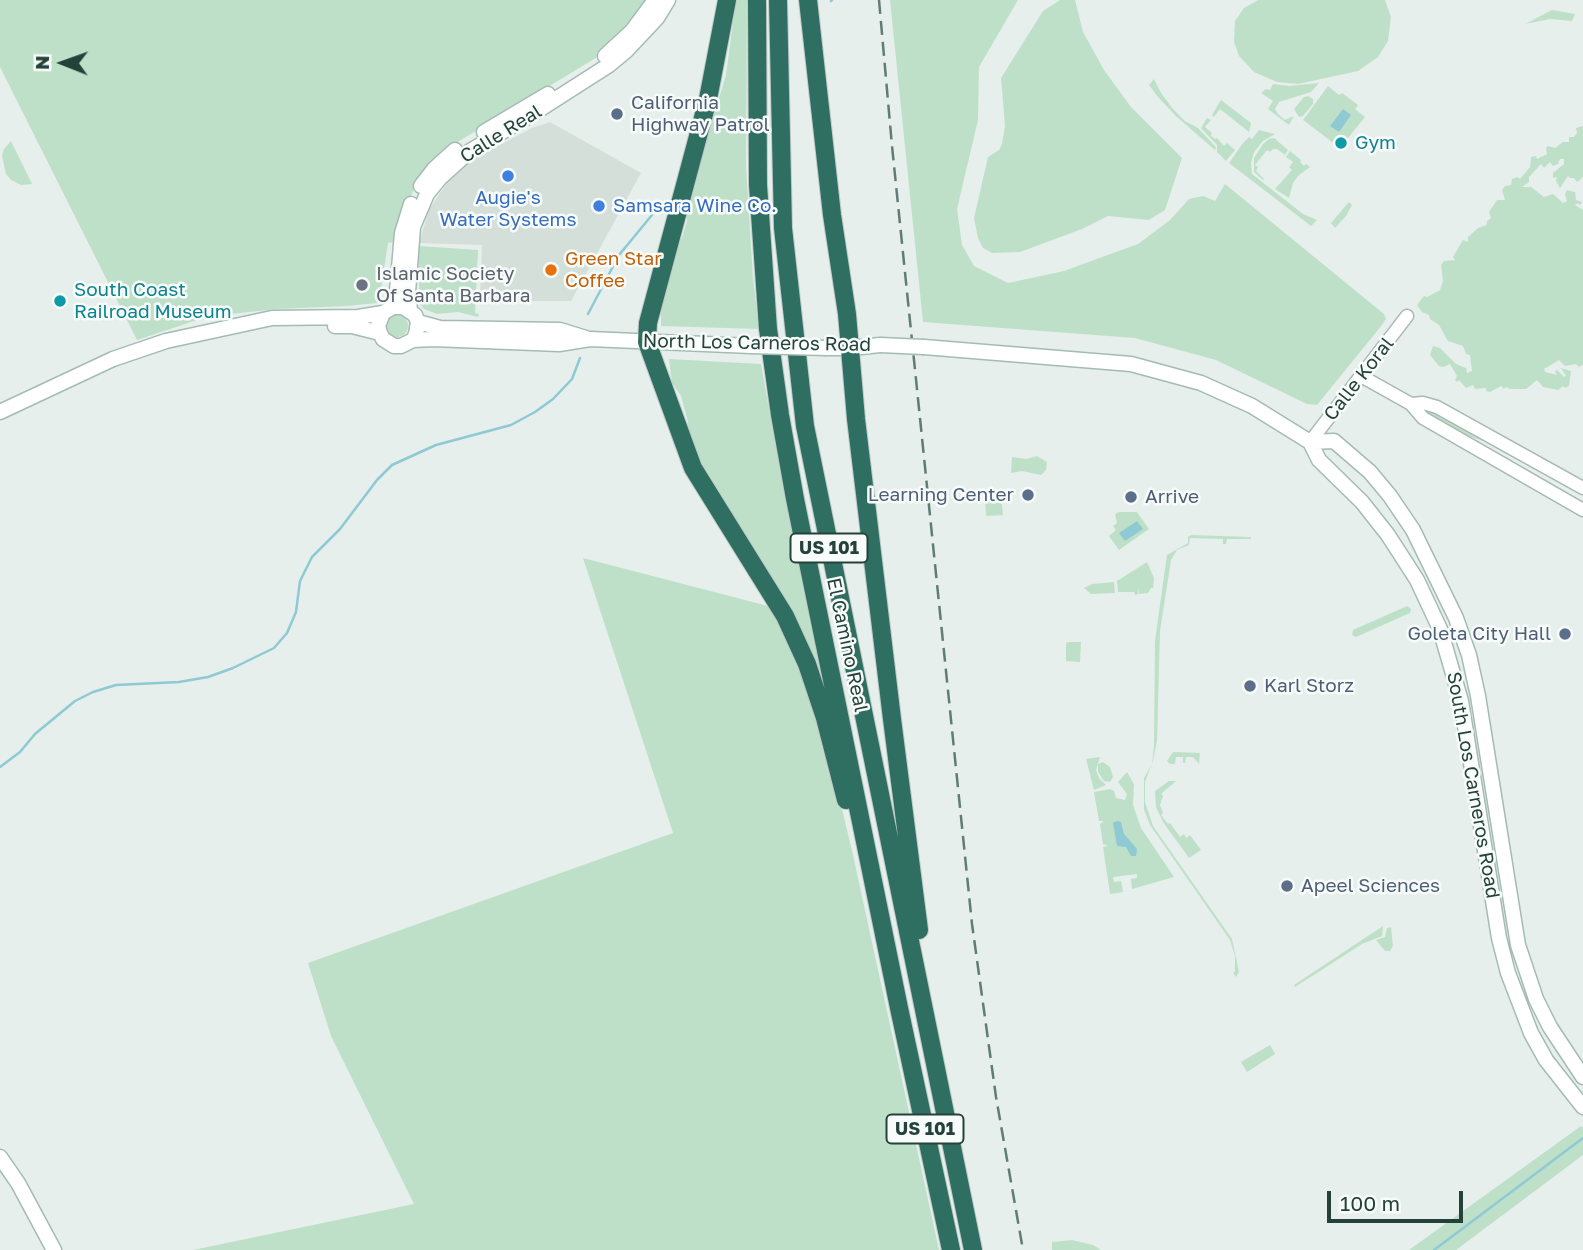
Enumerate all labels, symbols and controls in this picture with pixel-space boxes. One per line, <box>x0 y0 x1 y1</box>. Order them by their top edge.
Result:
north arrow <box>28 28 98 98</box>
text: N <box>30 55 53 70</box>
place label: California Highway Patrol <box>631 92 770 136</box>
street label: Calle Real <box>456 100 546 168</box>
marker: California Highway Patrol <box>609 106 625 122</box>
place label: Gym <box>1355 132 1396 154</box>
marker: Gym <box>1333 135 1349 151</box>
marker: Augie's Water Systems <box>500 168 516 184</box>
place label: Augie's Water Systems <box>440 187 576 231</box>
place label: Samsara Wine Co. <box>613 195 777 217</box>
marker: Samsara Wine Co. <box>591 198 607 214</box>
place label: Green Star Coffee <box>565 248 662 292</box>
marker: Green Star Coffee <box>543 262 559 278</box>
place label: Islamic Society Of Santa Barbara <box>376 263 530 307</box>
marker: Islamic Society Of Santa Barbara <box>354 277 370 293</box>
place label: South Coast Railroad Museum <box>74 279 232 323</box>
marker: South Coast Railroad Museum <box>52 293 68 309</box>
street label: North Los Carneros Road <box>643 330 871 356</box>
street label: Calle Koral <box>1319 333 1399 425</box>
place label: Learning Center <box>868 484 1014 506</box>
place label: Arrive <box>1145 486 1199 508</box>
marker: Learning Center <box>1020 487 1036 503</box>
marker: Arrive <box>1123 489 1139 505</box>
road number: US 101 <box>790 534 868 562</box>
street label: El Camino Real <box>822 576 872 714</box>
place label: Goleta City Hall <box>1407 623 1551 645</box>
marker: Goleta City Hall <box>1557 626 1573 642</box>
street label: South Los Carneros Road <box>1442 670 1504 900</box>
place label: Karl Storz <box>1264 675 1354 697</box>
marker: Karl Storz <box>1242 678 1258 694</box>
place label: Apeel Sciences <box>1301 875 1440 897</box>
marker: Apeel Sciences <box>1279 878 1295 894</box>
road number: US 101 <box>886 1114 964 1144</box>
scale bar <box>1331 1176 1468 1220</box>
text: 100 m <box>1340 1190 1400 1216</box>

